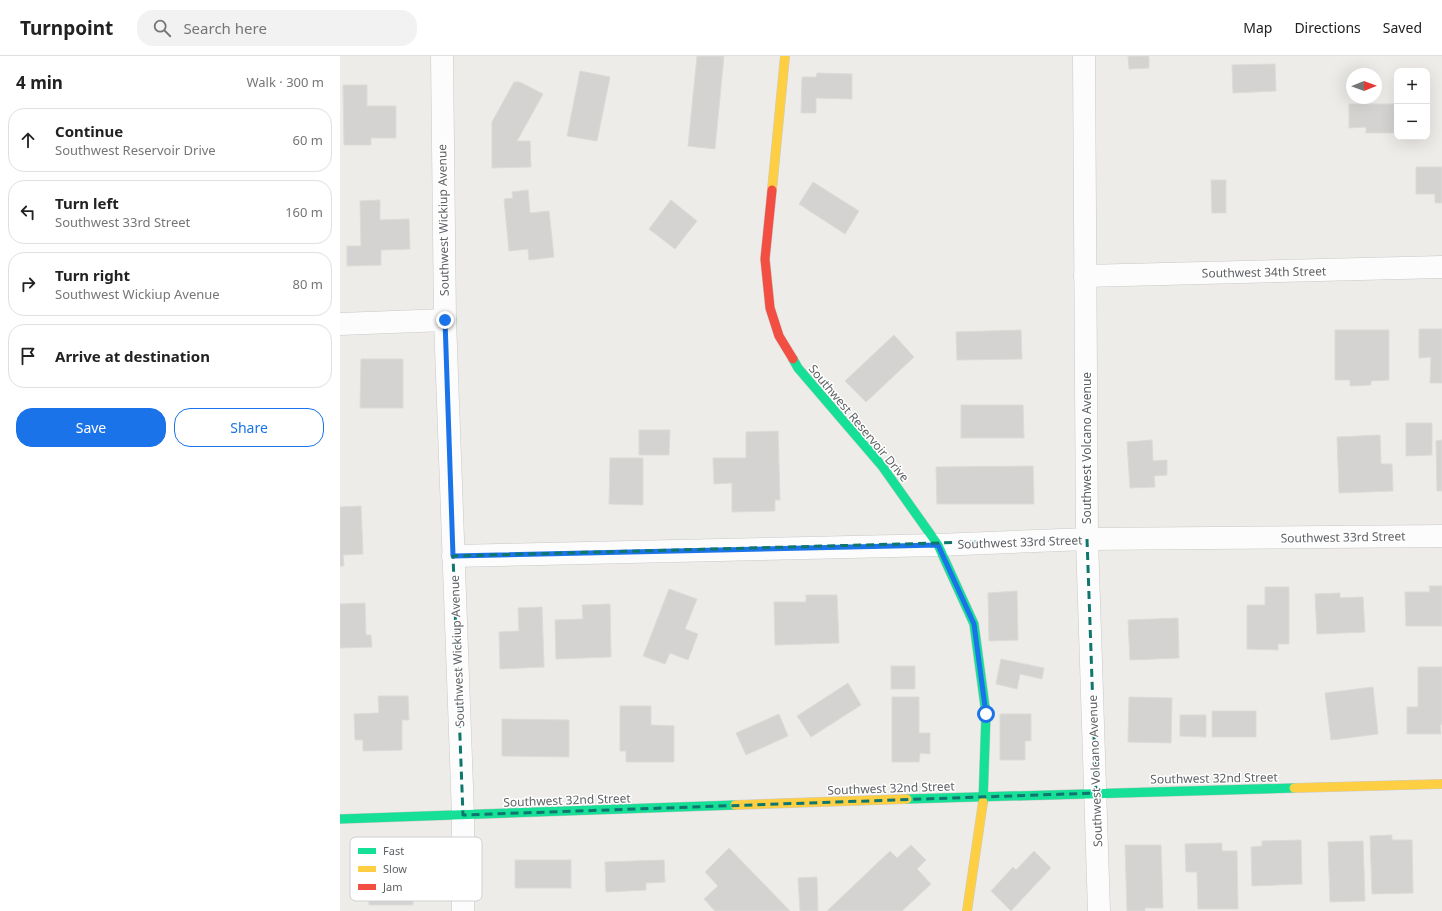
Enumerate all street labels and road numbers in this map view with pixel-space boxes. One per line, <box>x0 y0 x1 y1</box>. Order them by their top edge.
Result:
street label: Southwest Wickiup Avenue <box>433 144 453 296</box>
street label: Southwest 34th Street <box>1202 262 1327 282</box>
street label: Southwest Reservoir Drive <box>805 361 913 485</box>
street label: Southwest Volcano Avenue <box>1078 372 1095 524</box>
street label: Southwest 33rd Street <box>1280 527 1406 547</box>
street label: Southwest 33rd Street <box>957 531 1083 553</box>
street label: Southwest Wickiup Avenue <box>446 575 468 727</box>
street label: Southwest Volcano Avenue <box>1084 694 1106 847</box>
street label: Southwest 32nd Street <box>1150 768 1279 788</box>
street label: Southwest 32nd Street <box>827 777 956 799</box>
street label: Southwest 32nd Street <box>503 789 632 811</box>

